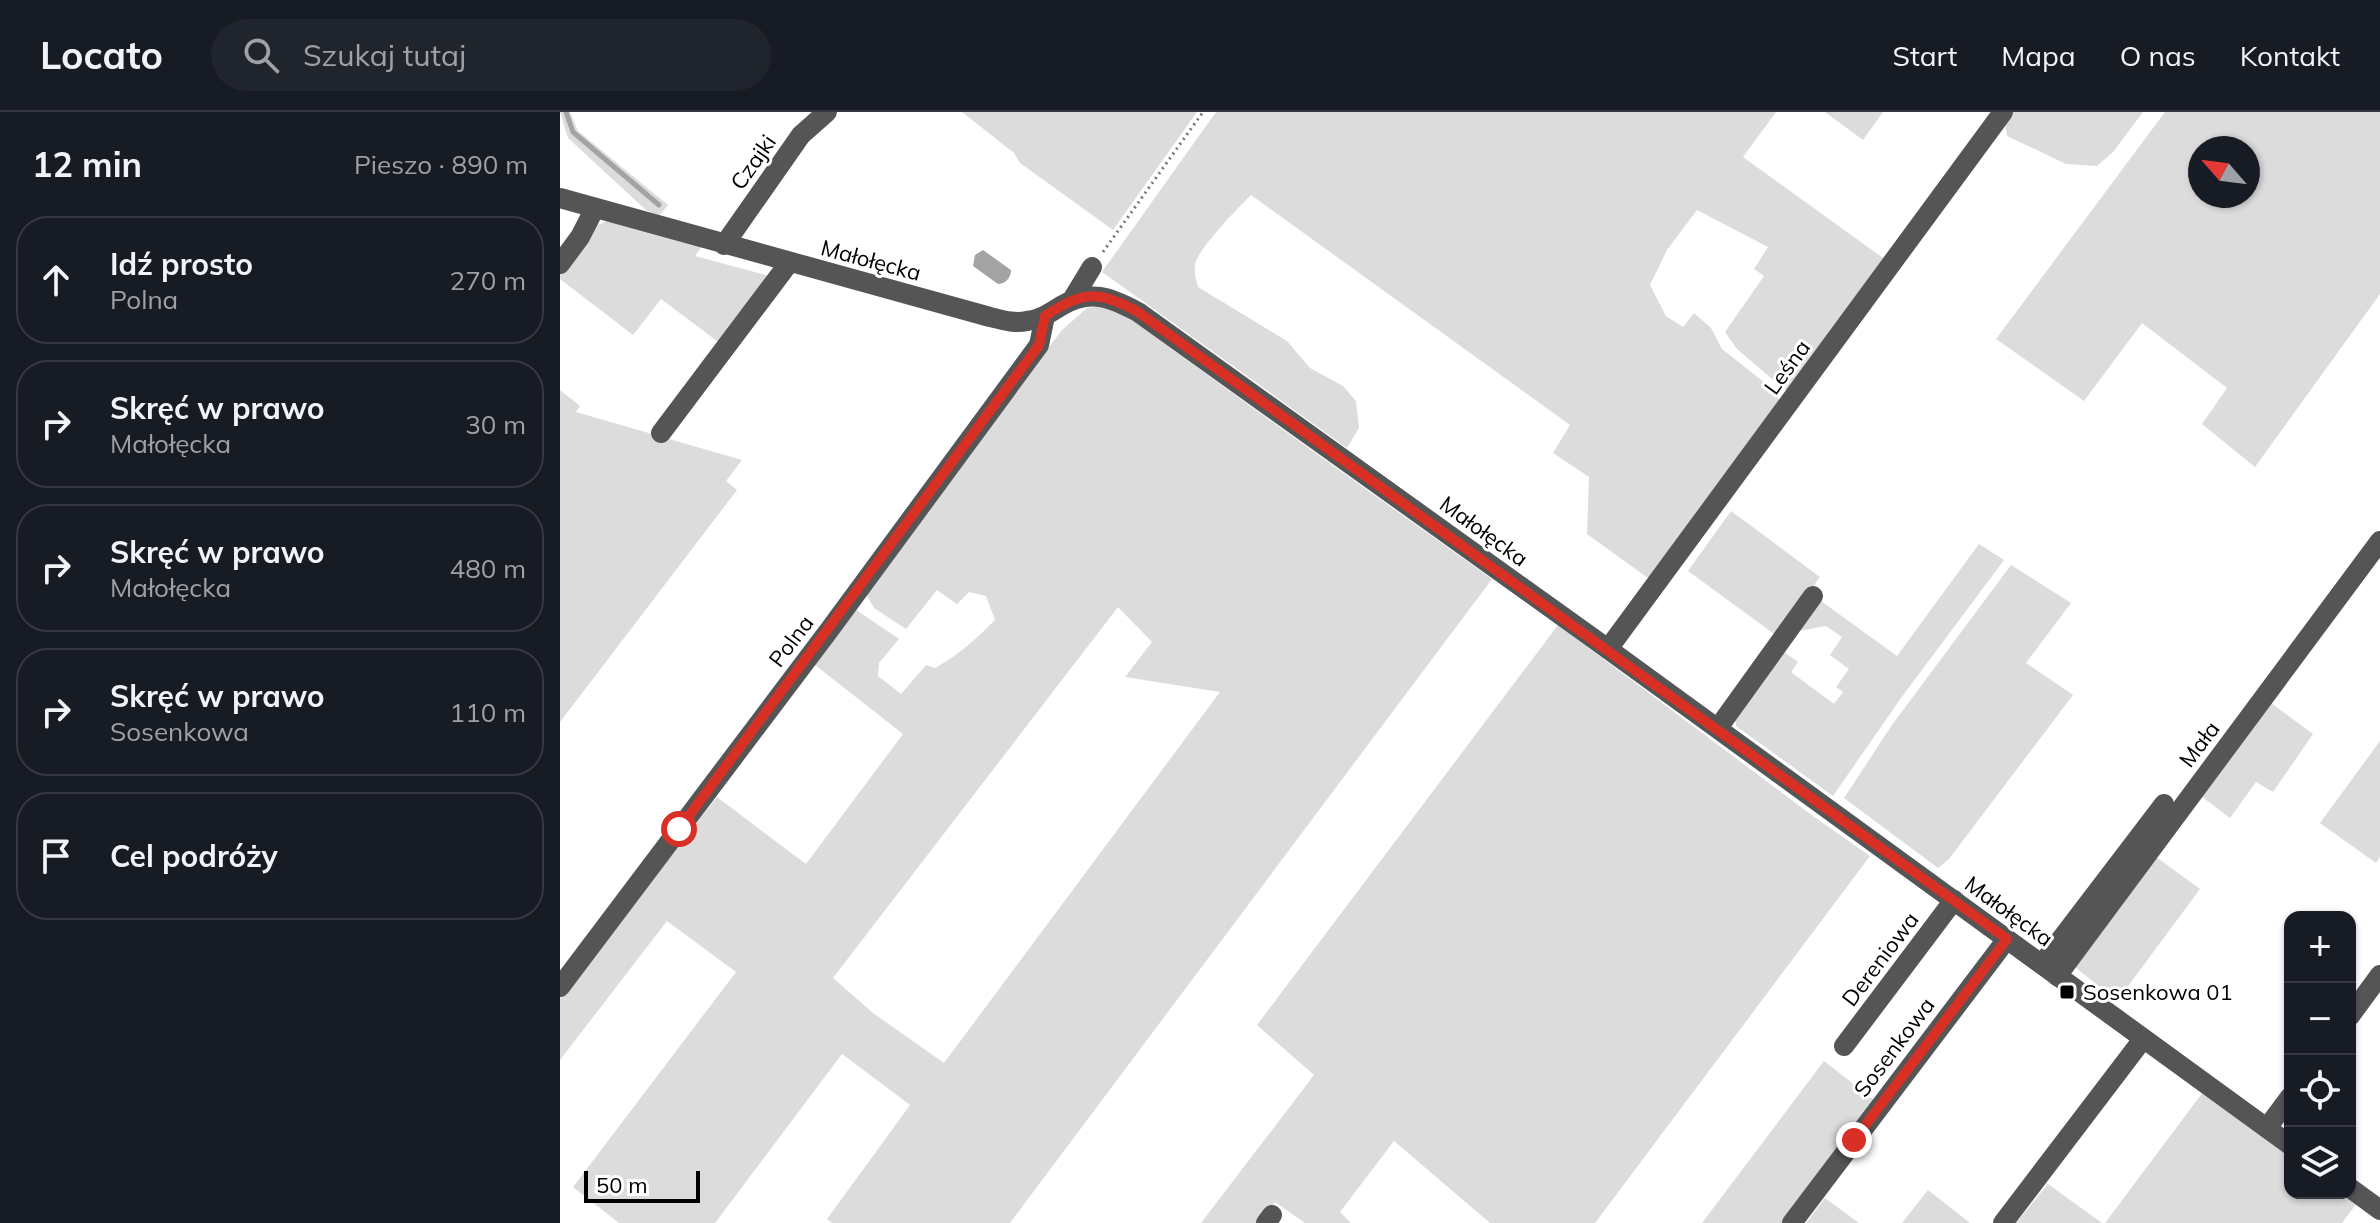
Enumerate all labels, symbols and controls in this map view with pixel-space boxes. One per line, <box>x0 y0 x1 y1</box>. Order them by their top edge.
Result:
search box <box>211 19 771 91</box>
text: Locato <box>40 31 163 79</box>
icon: search <box>239 33 283 77</box>
text: Szukaj tutaj <box>303 36 466 74</box>
text: Start <box>1893 38 1957 73</box>
text: Mapa <box>2001 38 2076 73</box>
text: O nas <box>2120 38 2196 73</box>
text: Kontakt <box>2240 38 2340 73</box>
street label: Czajki <box>724 129 782 195</box>
north arrow <box>2188 136 2260 208</box>
text: 12 min <box>32 143 142 186</box>
text: Pieszo · 890 m <box>354 148 528 181</box>
street label: Małołęcka <box>818 233 924 287</box>
text: Idź prosto <box>110 245 253 283</box>
icon: ahead <box>34 258 78 302</box>
text: 270 m <box>450 264 526 297</box>
text: Polna <box>110 283 178 316</box>
street label: Leśna <box>1758 334 1816 400</box>
text: Skręć w prawo <box>110 389 325 427</box>
icon: right <box>34 402 78 446</box>
text: 30 m <box>465 408 526 441</box>
text: Małołęcka <box>110 427 231 460</box>
street label: Małołęcka <box>1434 490 1534 572</box>
text: Skręć w prawo <box>110 533 325 571</box>
icon: right <box>34 546 78 590</box>
text: 480 m <box>450 552 526 585</box>
text: Małołęcka <box>110 571 231 604</box>
street label: Polna <box>762 610 820 672</box>
text: Skręć w prawo <box>110 677 325 715</box>
icon: right <box>34 690 78 734</box>
text: 110 m <box>450 696 526 729</box>
text: Sosenkowa <box>110 715 249 748</box>
street label: Mała <box>2173 715 2225 773</box>
route start <box>661 811 697 847</box>
icon: arrive <box>34 834 78 878</box>
text: Cel podróży <box>110 837 278 875</box>
street label: Małołęcka <box>1959 870 2059 952</box>
street label: Dereniowa <box>1835 906 1925 1012</box>
map controls <box>2284 911 2356 1199</box>
button: + <box>2284 911 2356 983</box>
place label: Sosenkowa 01 <box>2083 978 2233 1006</box>
marker: Sosenkowa 01 <box>2058 983 2076 1001</box>
button: − <box>2284 983 2356 1055</box>
street label: Sosenkowa <box>1847 992 1941 1102</box>
button: locate <box>2284 1055 2356 1127</box>
route end <box>1836 1122 1872 1158</box>
button: layers <box>2284 1127 2356 1199</box>
scale bar <box>584 1167 700 1203</box>
text: 50 m <box>596 1171 647 1199</box>

